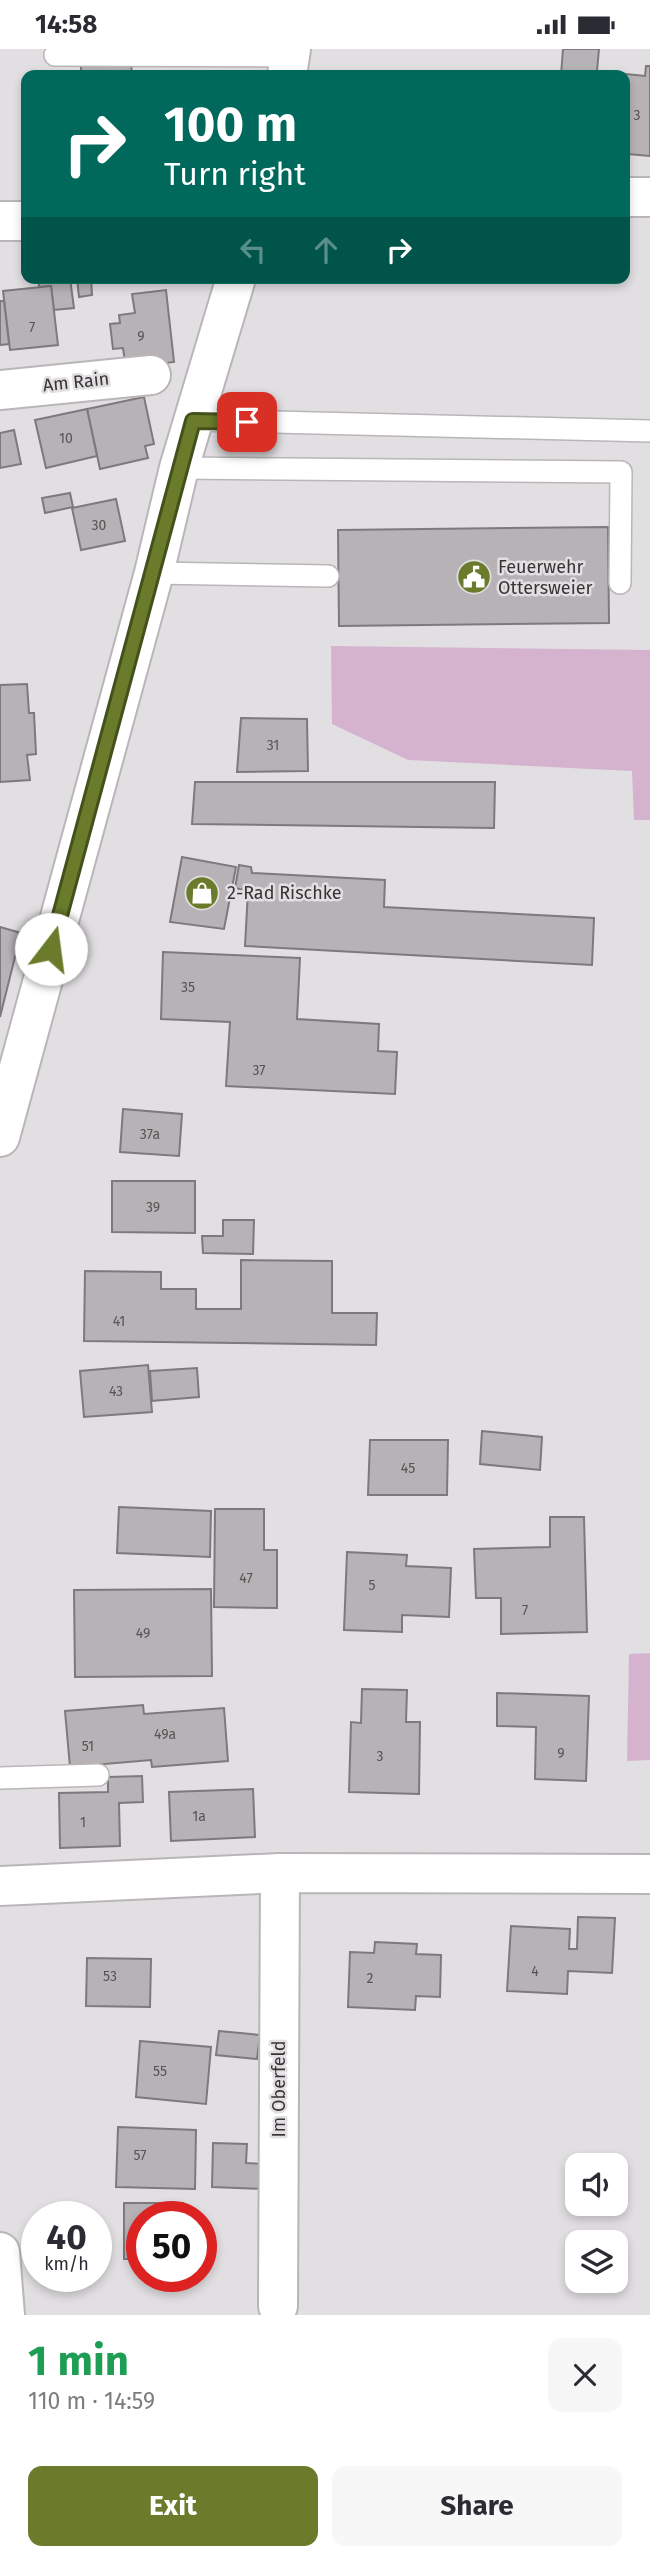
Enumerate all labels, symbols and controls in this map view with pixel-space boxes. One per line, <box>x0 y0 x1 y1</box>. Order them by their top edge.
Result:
text: 14:58 <box>35 9 97 40</box>
text: 100 m <box>164 95 297 154</box>
icon: right <box>49 98 140 189</box>
house number: 3 <box>634 107 641 124</box>
text: Turn right <box>164 155 306 193</box>
icon: left <box>234 231 272 269</box>
icon: ahead <box>307 231 345 269</box>
icon: right <box>380 231 418 269</box>
house number: 7 <box>29 319 35 336</box>
house number: 9 <box>137 328 145 345</box>
street label: Am Rain <box>42 368 110 396</box>
pin <box>217 392 277 452</box>
icon: arrive <box>228 403 266 441</box>
house number: 10 <box>59 430 73 447</box>
house number: 30 <box>92 517 107 534</box>
place label: Feuerwehr Ottersweier <box>498 556 593 599</box>
public building icon: Feuerwehr Ottersweier <box>455 558 493 596</box>
house number: 31 <box>267 737 279 754</box>
shop icon: 2-Rad Rischke <box>183 874 221 912</box>
place label: 2-Rad Rischke <box>227 882 342 904</box>
position arrow <box>14 912 88 986</box>
house number: 35 <box>181 979 195 996</box>
house number: 37 <box>252 1062 266 1079</box>
house number: 37a <box>140 1126 160 1143</box>
house number: 39 <box>146 1199 160 1216</box>
house number: 41 <box>113 1313 125 1330</box>
house number: 43 <box>109 1383 123 1400</box>
house number: 45 <box>401 1460 415 1477</box>
house number: 47 <box>239 1570 253 1587</box>
house number: 5 <box>368 1577 376 1594</box>
house number: 7 <box>522 1602 528 1619</box>
house number: 49 <box>136 1625 150 1642</box>
house number: 49a <box>154 1726 176 1743</box>
house number: 51 <box>82 1738 94 1755</box>
house number: 9 <box>557 1745 565 1762</box>
house number: 3 <box>377 1748 384 1765</box>
house number: 1a <box>192 1808 206 1825</box>
house number: 1 <box>80 1814 86 1831</box>
house number: 4 <box>531 1963 539 1980</box>
house number: 53 <box>103 1968 117 1985</box>
house number: 2 <box>367 1970 374 1987</box>
street label: Im Oberfeld <box>268 2040 290 2138</box>
house number: 55 <box>153 2063 167 2080</box>
house number: 57 <box>134 2147 146 2164</box>
map controls <box>565 2153 628 2293</box>
button: sound <box>565 2153 628 2216</box>
speed limit sign: 50 <box>126 2201 217 2292</box>
text: 40 <box>46 2216 87 2258</box>
button: layers <box>565 2230 628 2293</box>
text: km/h <box>44 2253 89 2275</box>
text: 1 min <box>28 2336 129 2386</box>
button: close <box>548 2338 622 2412</box>
text: 110 m · 14:59 <box>28 2387 155 2415</box>
button: Exit <box>28 2466 318 2546</box>
button: Share <box>332 2466 622 2546</box>

